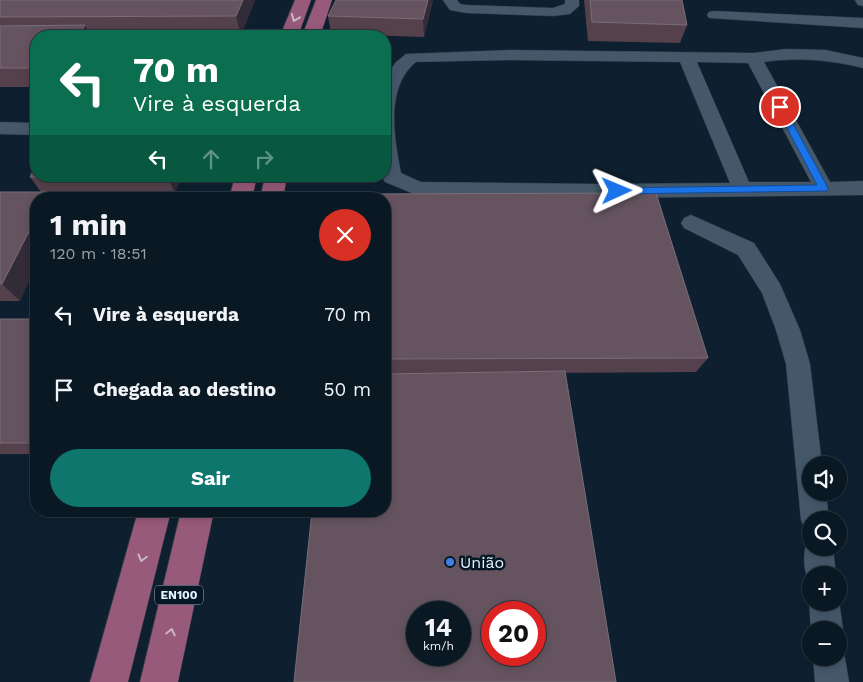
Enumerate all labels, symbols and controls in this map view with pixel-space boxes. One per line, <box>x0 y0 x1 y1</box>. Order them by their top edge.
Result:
one-way arrow <box>291 13 302 22</box>
text: 70 m <box>133 49 219 91</box>
icon: left <box>50 50 115 115</box>
pin <box>759 86 801 128</box>
text: Vire à esquerda <box>133 91 301 116</box>
icon: arrive <box>766 93 794 121</box>
icon: left <box>144 145 172 173</box>
icon: ahead <box>197 145 225 173</box>
icon: right <box>250 145 278 173</box>
position arrow <box>590 164 642 216</box>
text: 1 min <box>50 207 127 242</box>
button: close <box>319 209 371 261</box>
text: 120 m · 18:51 <box>50 244 147 263</box>
icon: left <box>50 301 78 329</box>
text: Vire à esquerda <box>93 303 239 326</box>
text: 70 m <box>324 303 371 326</box>
icon: arrive <box>50 376 78 404</box>
text: Chegada ao destino <box>93 378 276 401</box>
text: 50 m <box>324 378 371 401</box>
button: Sair <box>50 449 371 507</box>
map controls <box>802 456 847 666</box>
button: sound <box>802 456 847 501</box>
button: search <box>802 511 847 556</box>
place label: União <box>460 553 504 572</box>
one-way arrow <box>138 554 148 562</box>
marker: União <box>444 556 456 568</box>
button: + <box>802 566 847 611</box>
road number: EN100 <box>155 586 203 604</box>
speed limit sign: 20 <box>481 601 546 666</box>
text: 14 <box>425 613 452 642</box>
button: − <box>802 621 847 666</box>
one-way arrow <box>165 627 175 636</box>
text: km/h <box>423 639 454 653</box>

